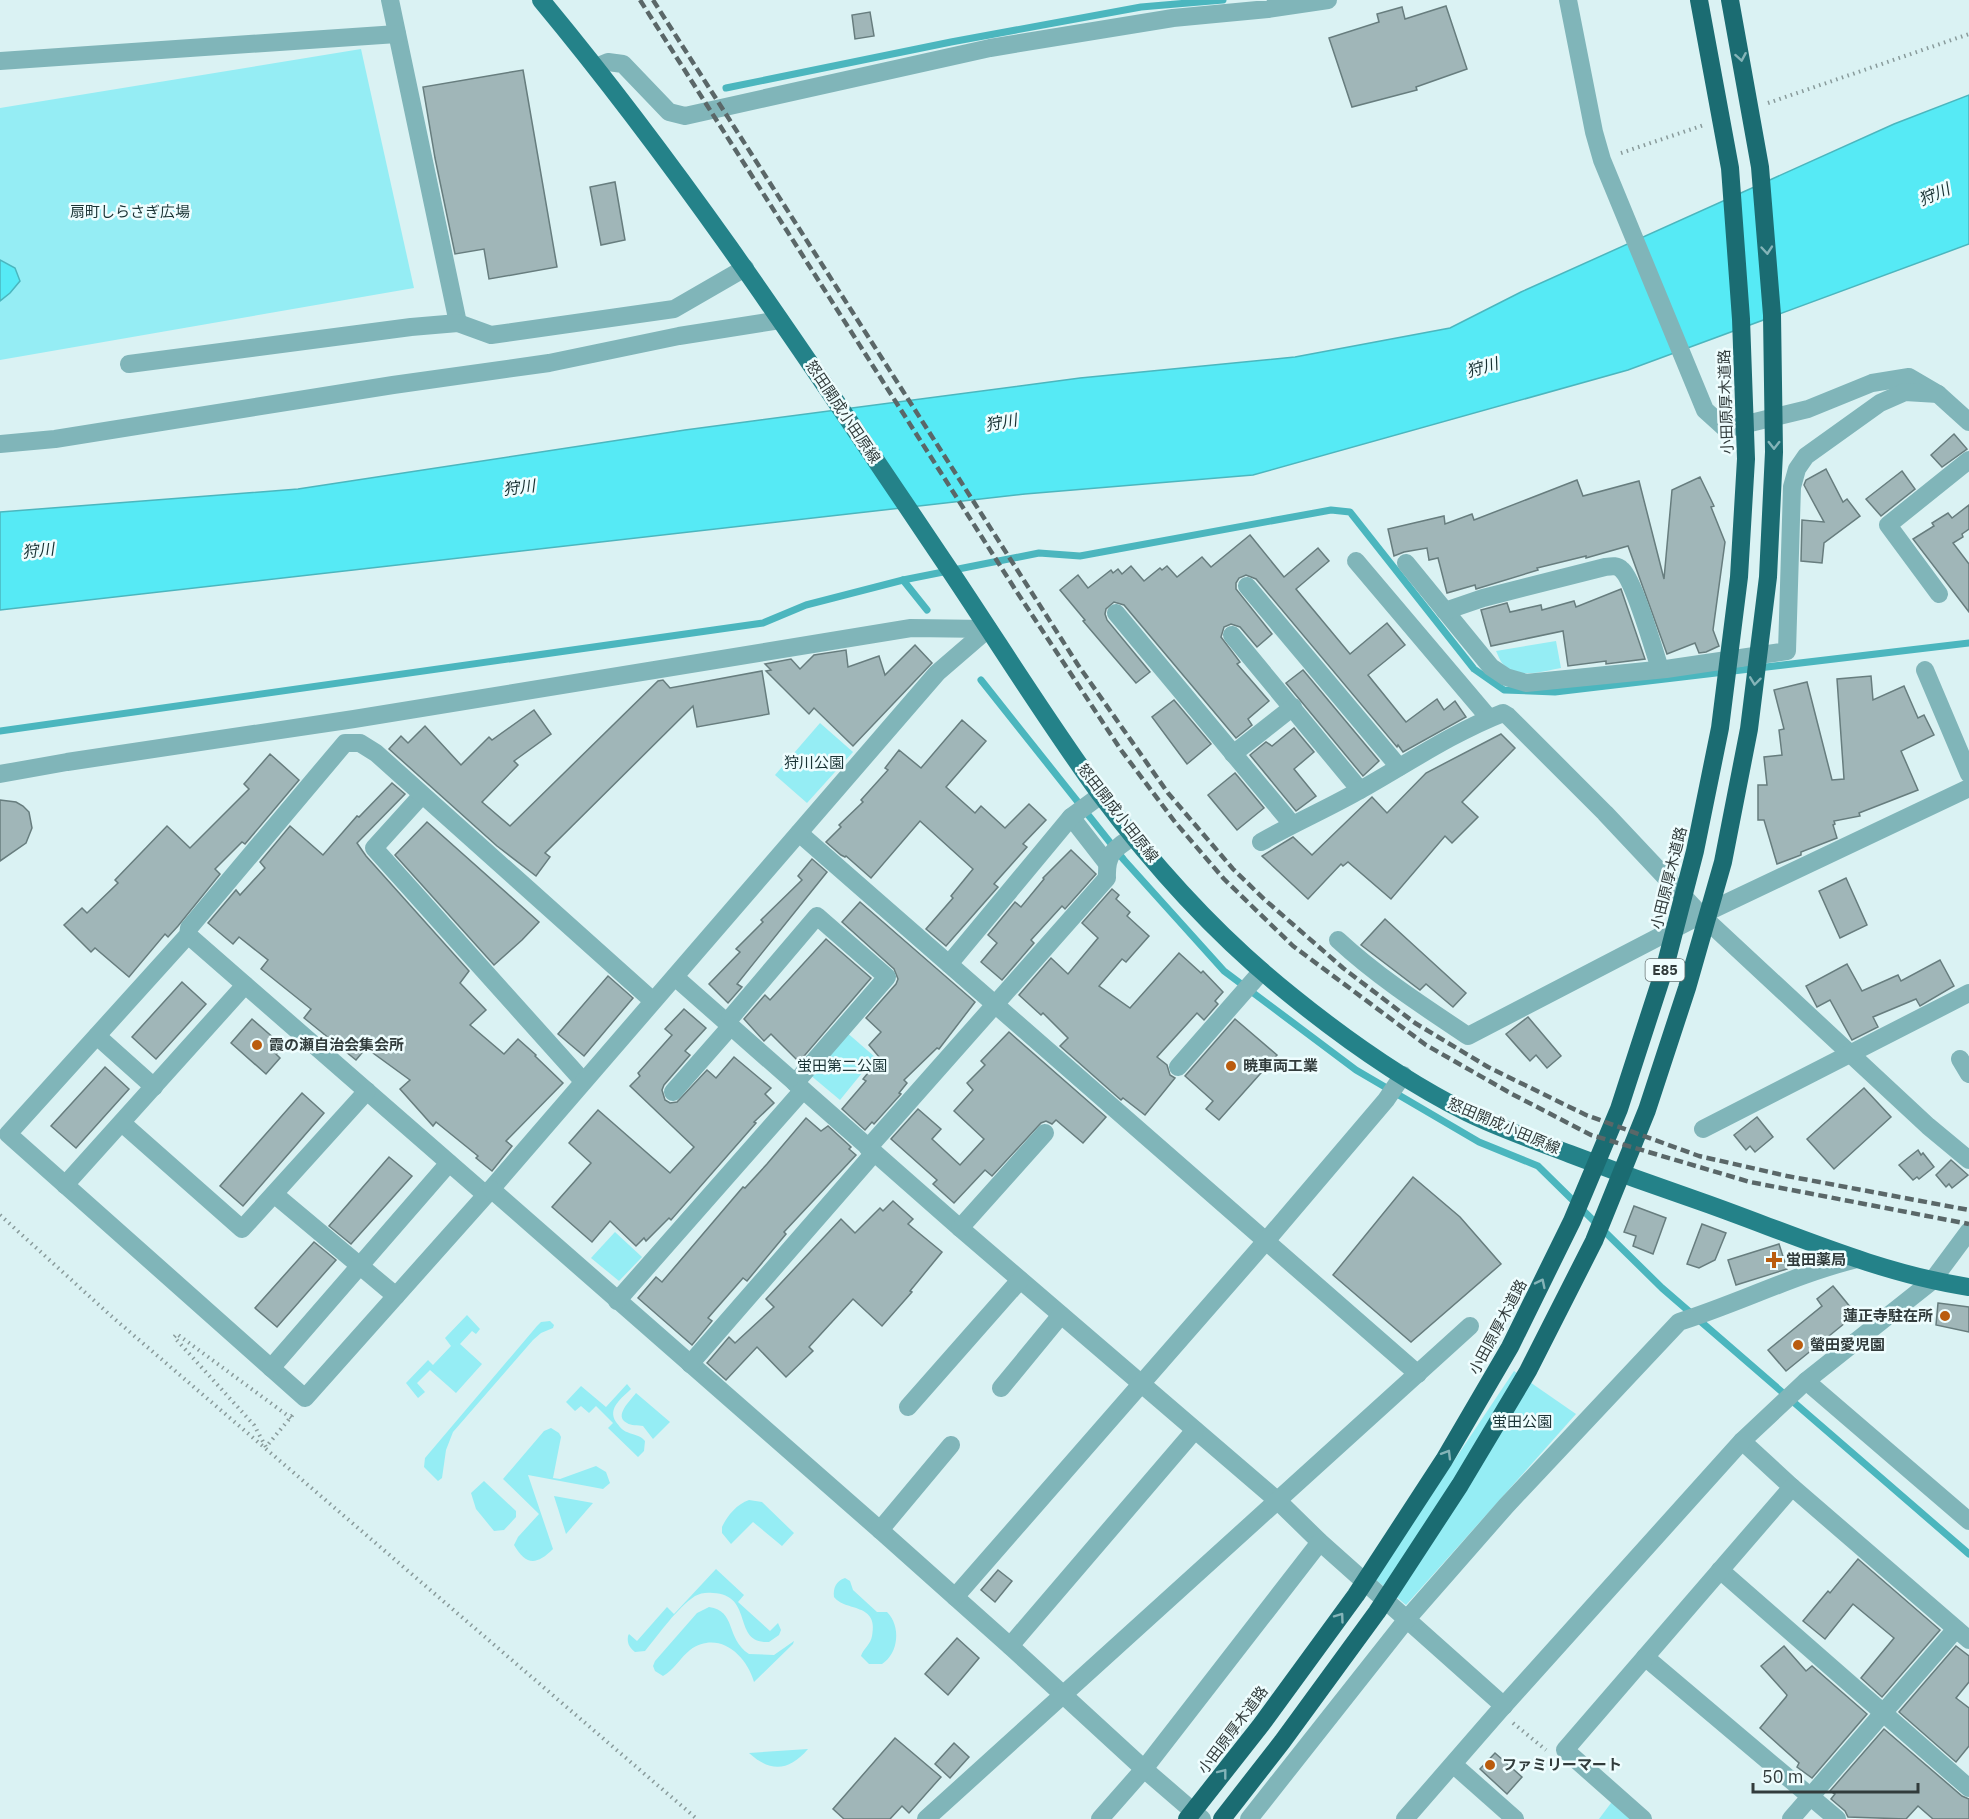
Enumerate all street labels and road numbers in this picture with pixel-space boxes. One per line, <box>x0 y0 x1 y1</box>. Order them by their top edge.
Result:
street label: 小田原厚木道路 <box>1714 349 1737 455</box>
street label: 怒田開成小田原線 <box>802 357 885 467</box>
street label: 怒田開成小田原線 <box>1074 760 1163 866</box>
street label: 小田原厚木道路 <box>1647 825 1690 931</box>
road number: E85 <box>1646 959 1684 981</box>
street label: 怒田開成小田原線 <box>1445 1093 1563 1158</box>
street label: 小田原厚木道路 <box>1465 1276 1531 1378</box>
street label: 小田原厚木道路 <box>1193 1682 1272 1777</box>

